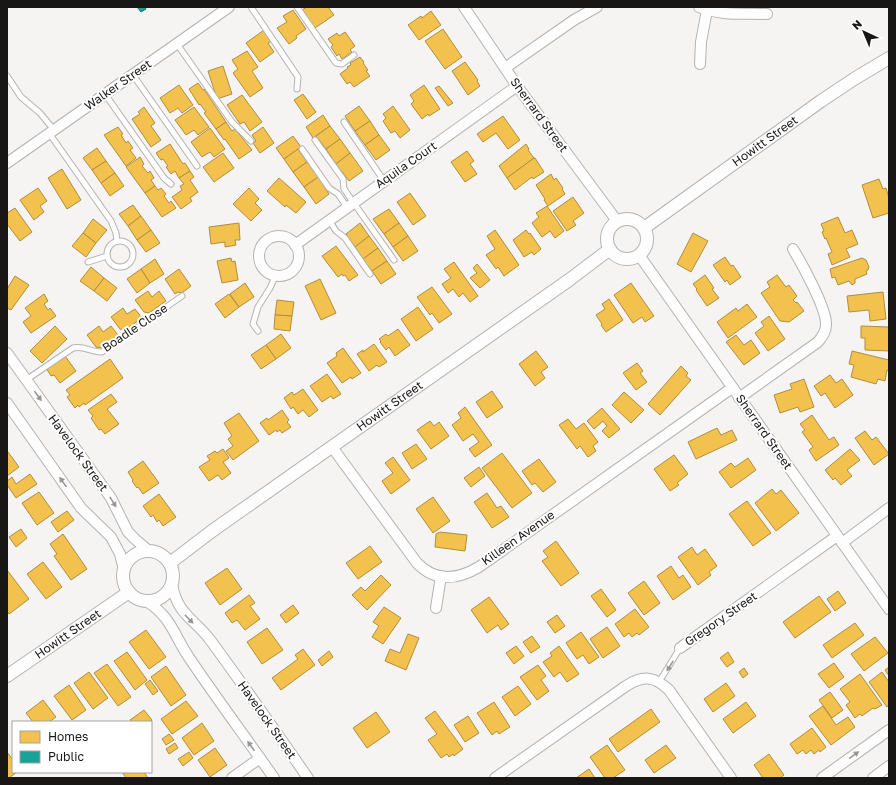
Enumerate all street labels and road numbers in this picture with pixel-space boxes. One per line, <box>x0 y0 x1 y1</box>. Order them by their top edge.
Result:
street label: Walker Street <box>81 56 154 113</box>
street label: Sherrard Street <box>507 74 572 155</box>
street label: Howitt Street <box>729 112 801 169</box>
street label: Aquila Court <box>372 138 440 191</box>
street label: Boadle Close <box>99 300 170 355</box>
street label: Howitt Street <box>353 377 425 434</box>
street label: Sherrard Street <box>733 391 796 472</box>
street label: Havelock Street <box>45 411 112 494</box>
street label: Killeen Avenue <box>478 507 557 568</box>
street label: Gregory Street <box>682 588 760 649</box>
street label: Howitt Street <box>32 605 104 662</box>
street label: Havelock Street <box>235 678 300 762</box>

